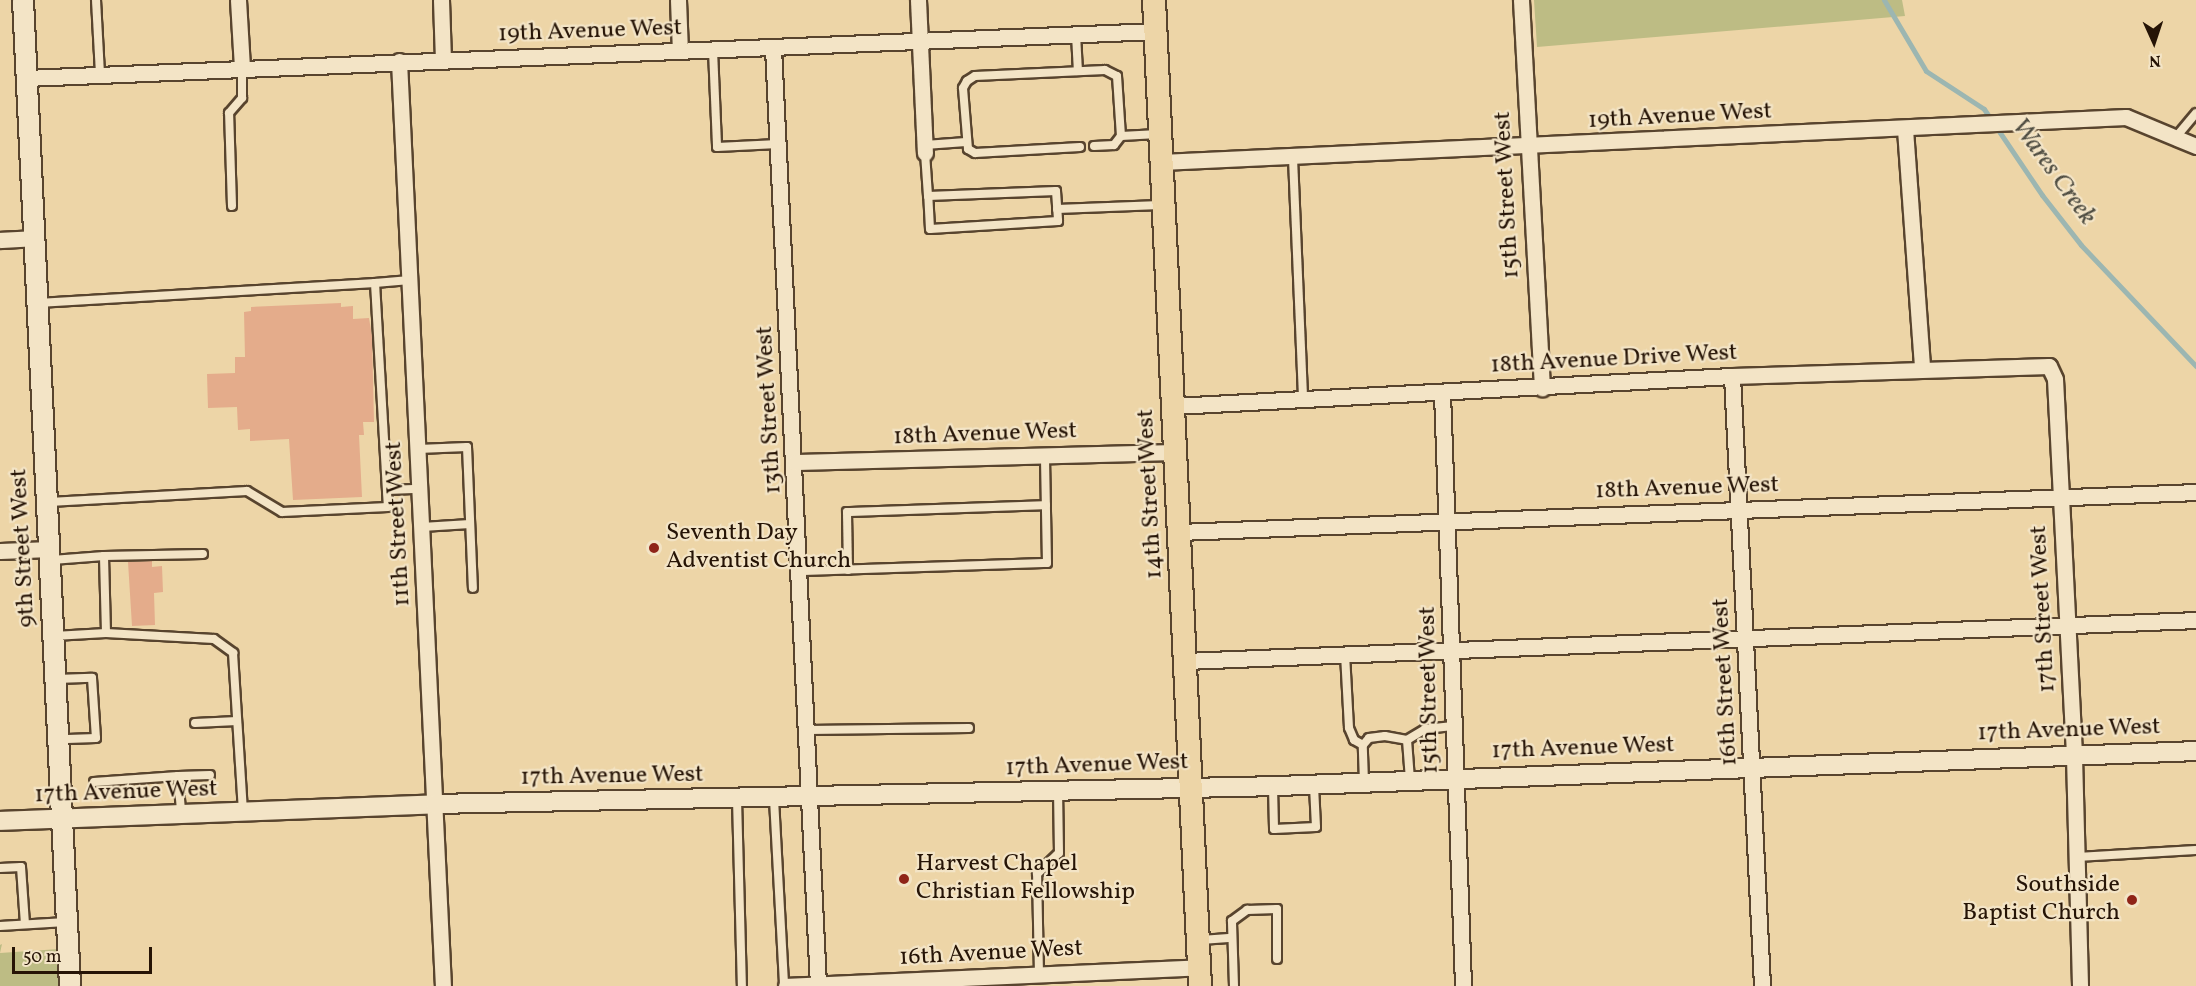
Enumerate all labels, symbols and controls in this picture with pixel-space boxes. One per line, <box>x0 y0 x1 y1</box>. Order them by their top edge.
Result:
north arrow <box>2124 12 2184 72</box>
street label: 19th Avenue West <box>497 14 683 50</box>
text: N <box>2149 49 2161 71</box>
street label: 19th Avenue West <box>1587 98 1773 136</box>
street label: 15th Street West <box>1489 110 1527 280</box>
water label: Wares Creek <box>2004 112 2102 232</box>
street label: 13th Street West <box>751 325 789 495</box>
street label: 18th Avenue Drive West <box>1489 339 1739 381</box>
street label: 14th Street West <box>1132 408 1170 580</box>
street label: 18th Avenue West <box>892 417 1078 453</box>
street label: 11th Street West <box>380 440 418 608</box>
street label: 9th Street West <box>5 467 43 629</box>
street label: 18th Avenue West <box>1594 471 1780 507</box>
place label: Seventh Day Adventist Church <box>666 520 851 576</box>
street label: 17th Street West <box>2025 524 2063 694</box>
marker: Seventh Day Adventist Church <box>647 541 661 555</box>
street label: 16th Street West <box>1707 597 1745 767</box>
street label: 15th Street West <box>1414 606 1446 774</box>
street label: 17th Avenue West <box>1977 713 2161 749</box>
street label: 17th Avenue West <box>1491 731 1675 767</box>
street label: 17th Avenue West <box>1005 748 1189 784</box>
street label: 17th Avenue West <box>520 761 704 793</box>
street label: 17th Avenue West <box>34 775 218 811</box>
place label: Harvest Chapel Christian Fellowship <box>916 851 1135 907</box>
marker: Harvest Chapel Christian Fellowship <box>897 872 911 886</box>
place label: Southside Baptist Church <box>1962 872 2120 928</box>
marker: Southside Baptist Church <box>2125 893 2139 907</box>
scale bar <box>15 935 154 973</box>
street label: 16th Avenue West <box>898 935 1084 973</box>
text: 50 m <box>23 945 62 970</box>

